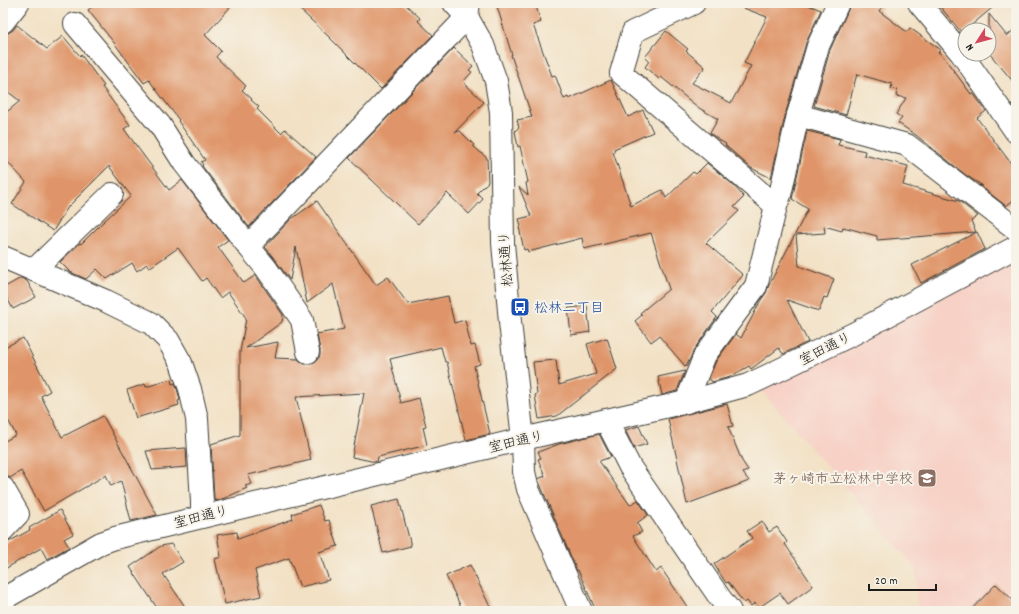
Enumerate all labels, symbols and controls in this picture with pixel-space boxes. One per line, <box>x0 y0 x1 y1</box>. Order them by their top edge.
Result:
north arrow <box>957 22 997 62</box>
text: N <box>962 39 979 54</box>
street label: 松林通り <box>495 230 519 287</box>
bus stop icon: 松林二丁目 <box>509 296 531 318</box>
place label: 松林二丁目 <box>534 299 604 319</box>
street label: 室田通り <box>796 328 855 371</box>
street label: 室田通り <box>487 427 546 459</box>
school or university icon: 茅ヶ崎市立松林中学校 <box>916 467 938 489</box>
place label: 茅ヶ崎市立松林中学校 <box>773 470 913 490</box>
street label: 室田通り <box>172 501 231 534</box>
scale bar <box>869 566 936 592</box>
text: 20 m <box>875 573 898 590</box>

